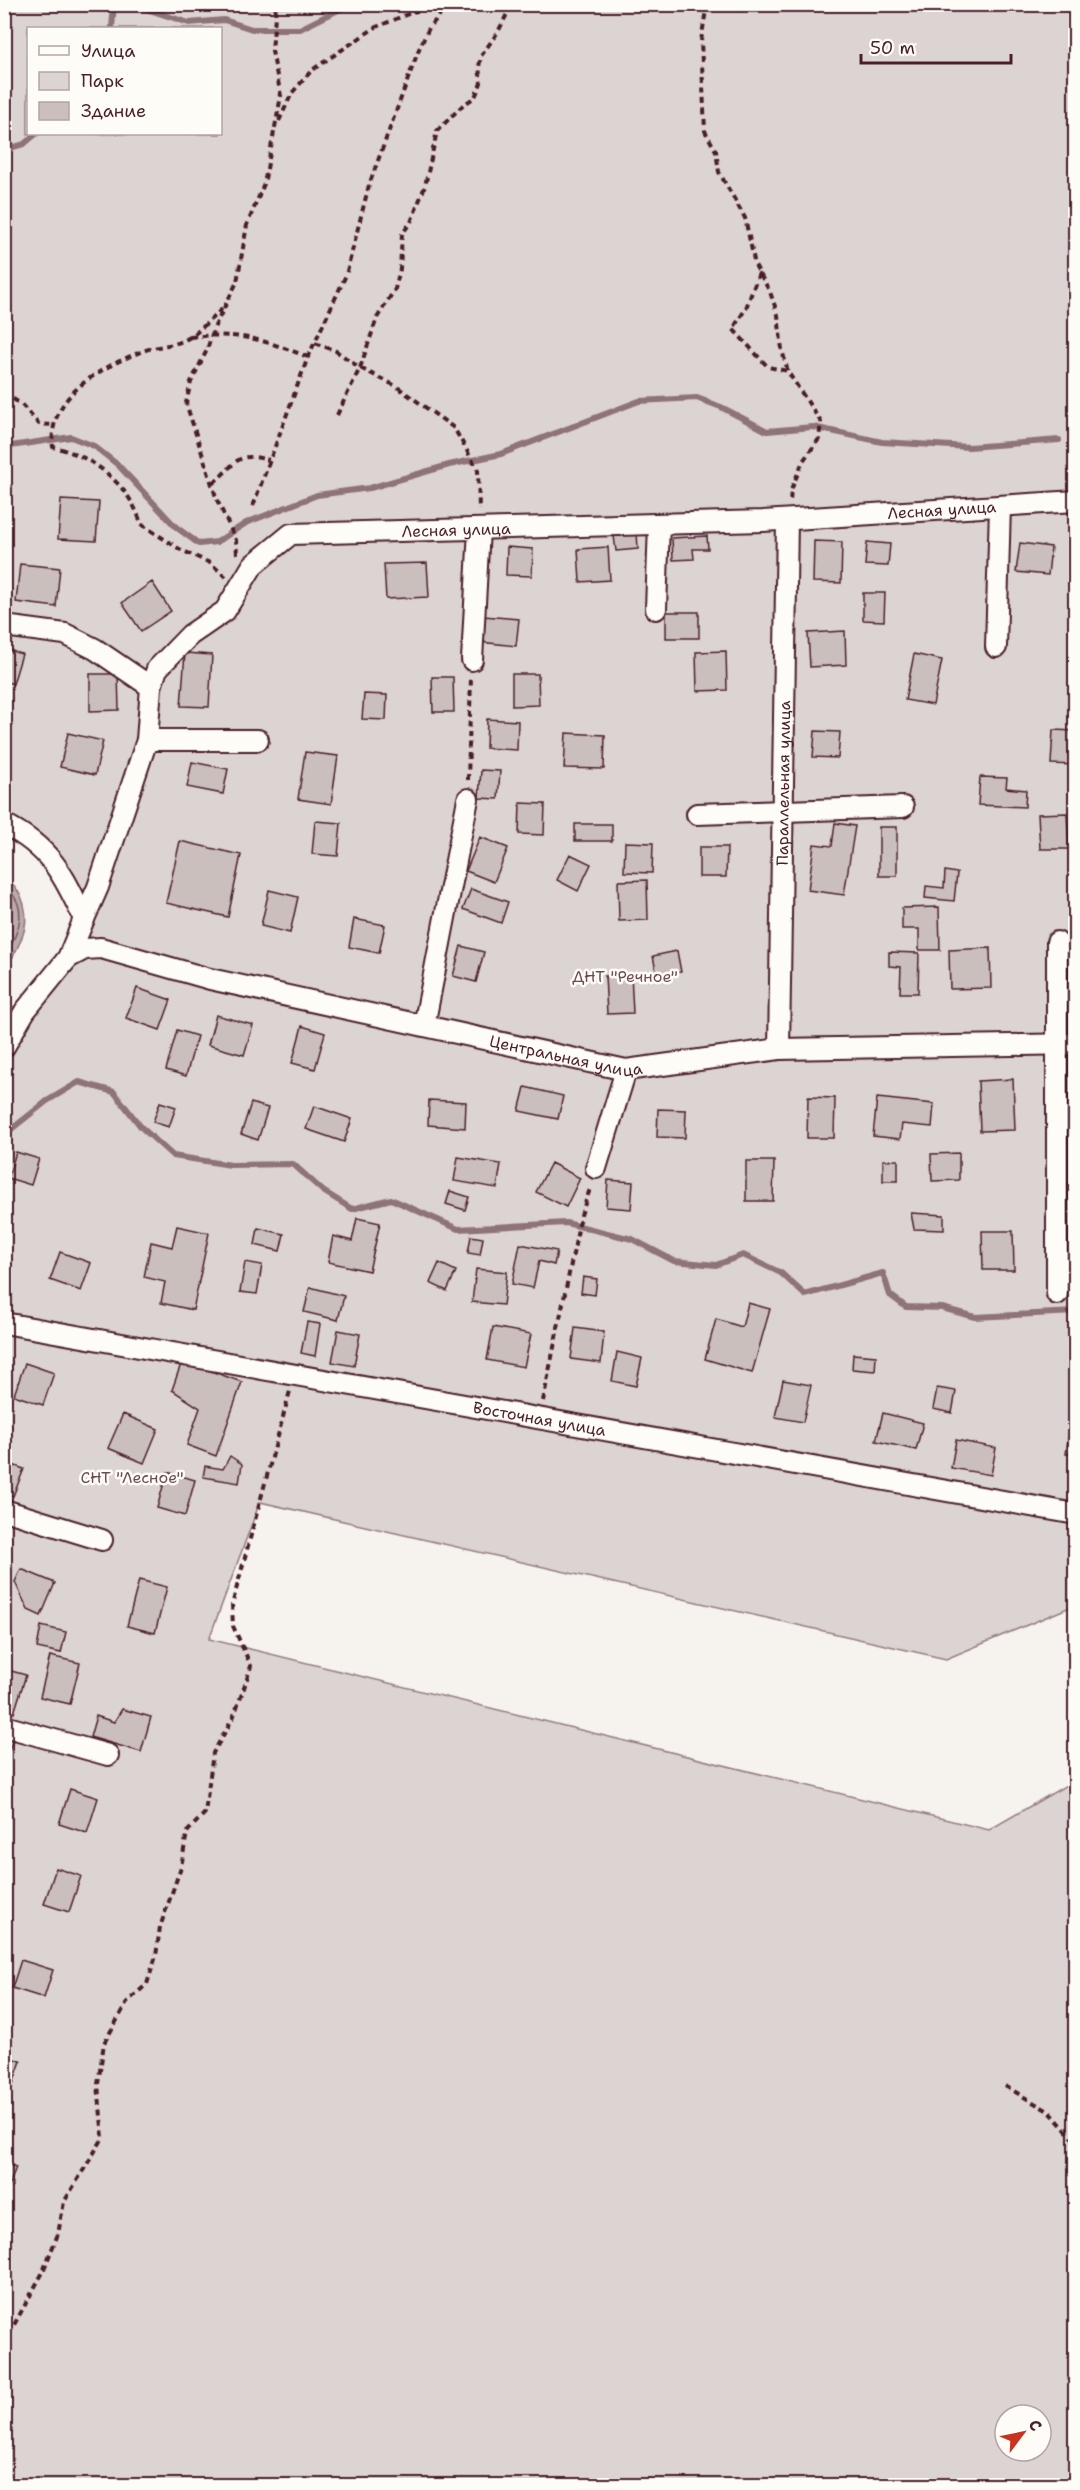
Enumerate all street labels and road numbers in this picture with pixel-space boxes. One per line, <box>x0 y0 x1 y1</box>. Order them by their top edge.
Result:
street label: Лесная улица <box>887 496 997 524</box>
street label: Лесная улица <box>401 518 511 542</box>
street label: Параллельная улица <box>772 700 795 866</box>
street label: Центральная улица <box>488 1030 644 1081</box>
street label: Восточная улица <box>471 1397 608 1441</box>

